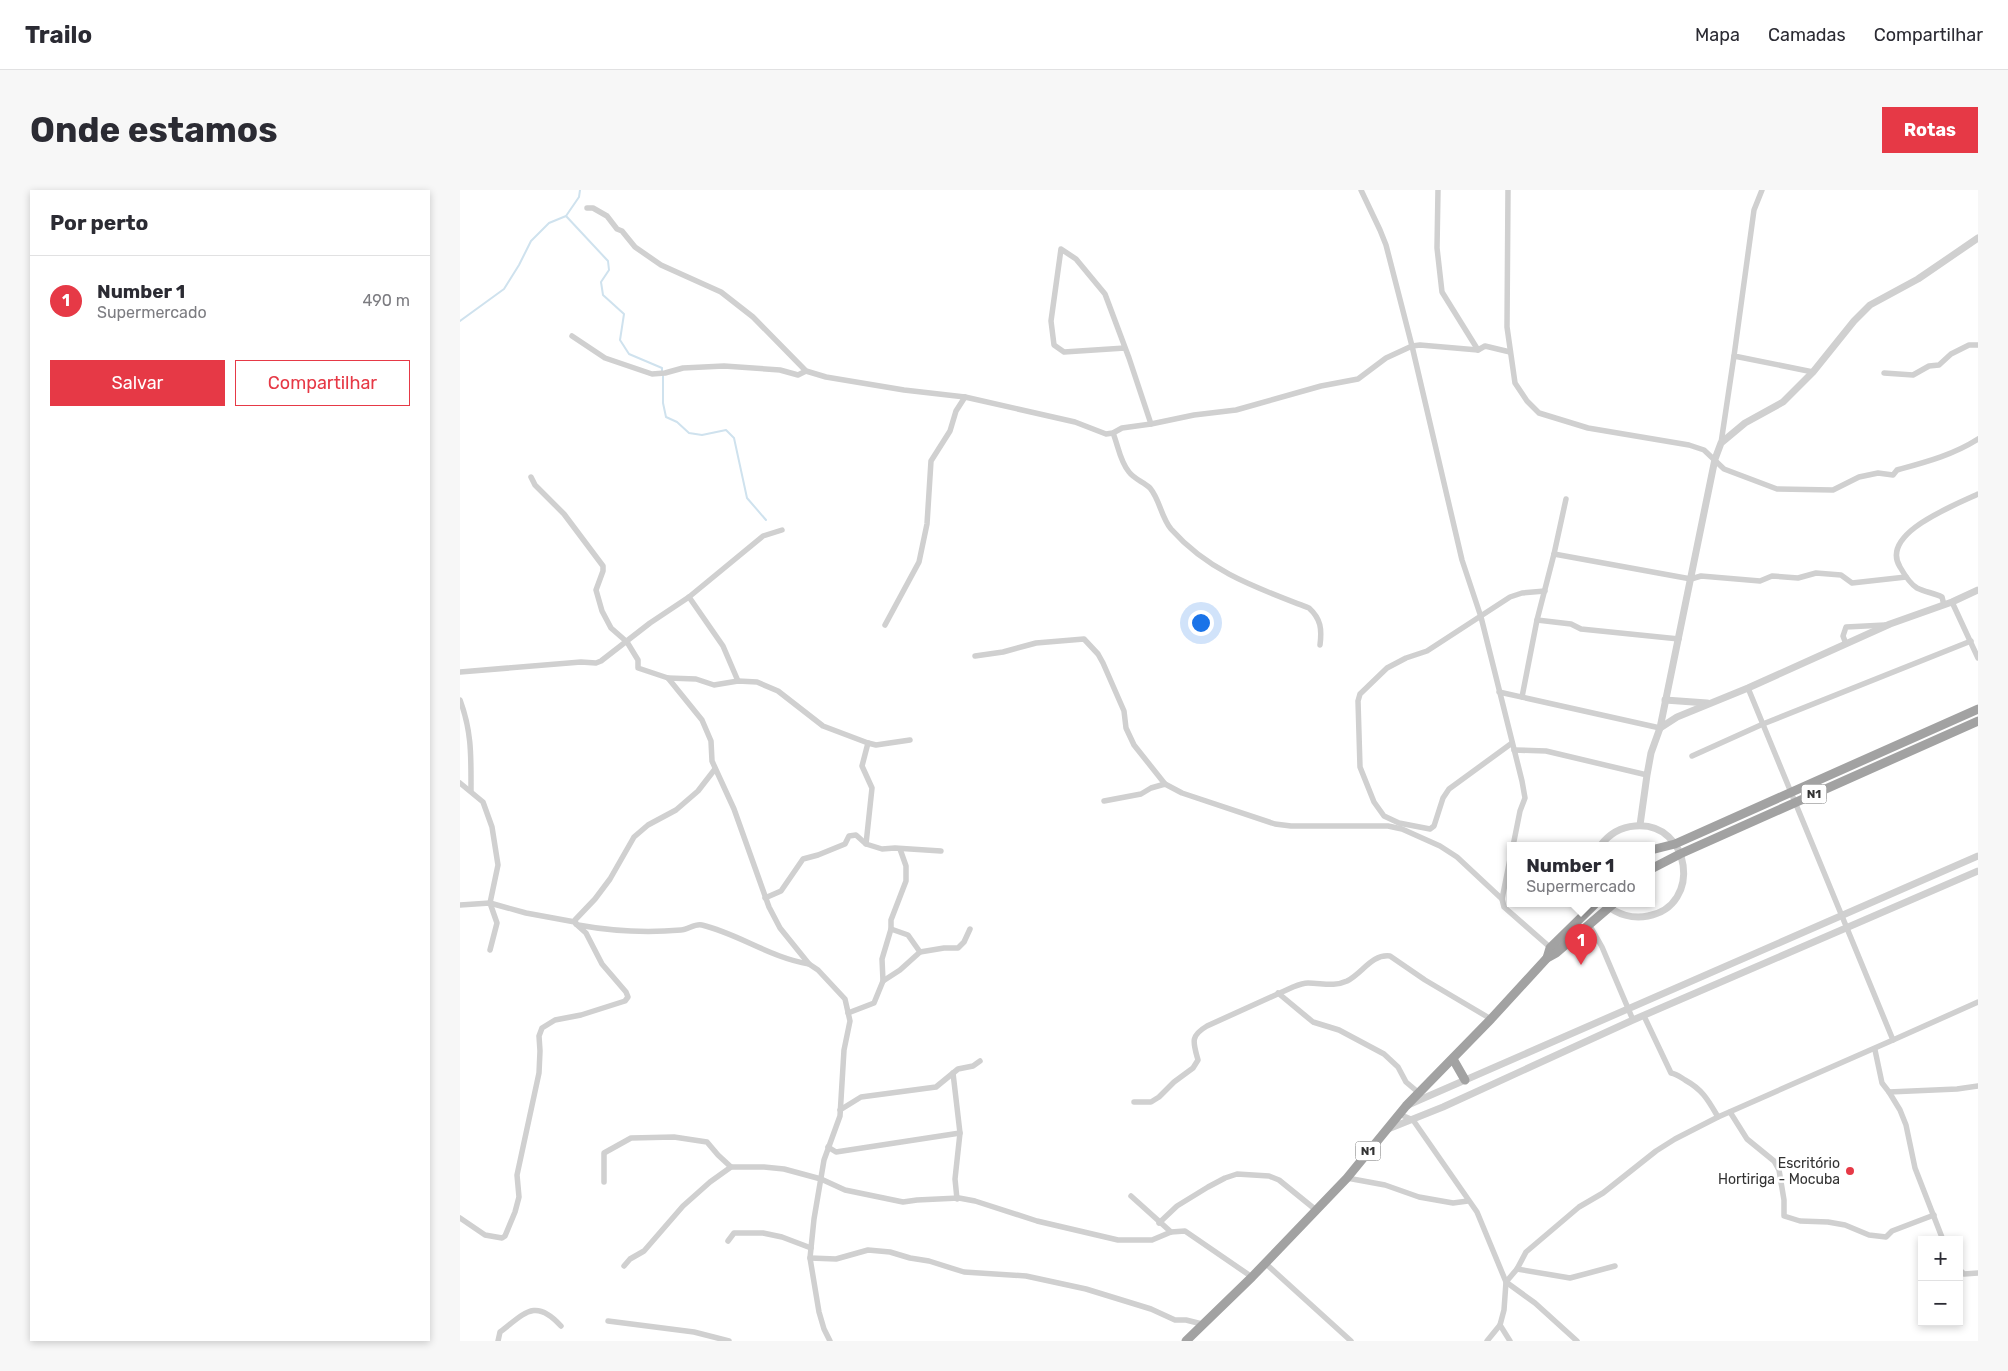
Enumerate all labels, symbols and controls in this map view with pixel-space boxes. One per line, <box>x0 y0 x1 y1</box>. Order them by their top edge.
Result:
text: Trailo <box>25 21 92 49</box>
text: Mapa <box>1695 24 1740 46</box>
text: Camadas <box>1768 24 1846 46</box>
text: Compartilhar <box>1874 24 1983 46</box>
button: Rotas <box>1882 107 1978 153</box>
text: Onde estamos <box>30 109 278 151</box>
text: Por perto <box>50 210 148 235</box>
text: Number 1 <box>97 280 185 303</box>
text: 1 <box>62 291 70 310</box>
text: 490 m <box>362 291 410 310</box>
text: Supermercado <box>97 303 207 322</box>
button: Salvar <box>50 360 225 406</box>
button: Compartilhar <box>235 360 410 406</box>
your location <box>1188 610 1214 636</box>
road number: N1 <box>1802 784 1826 804</box>
popup <box>1507 842 1655 907</box>
text: Number 1 <box>1526 854 1614 877</box>
text: Supermercado <box>1526 877 1636 896</box>
pin: 1 <box>1565 924 1597 965</box>
road number: N1 <box>1356 1141 1380 1160</box>
place label: Escritório Hortiriga - Mocuba <box>1718 1155 1840 1188</box>
marker: Escritório Hortiriga - Mocuba <box>1844 1165 1856 1177</box>
map controls <box>1918 1236 1963 1326</box>
button: + <box>1918 1236 1963 1281</box>
button: − <box>1918 1281 1963 1326</box>

